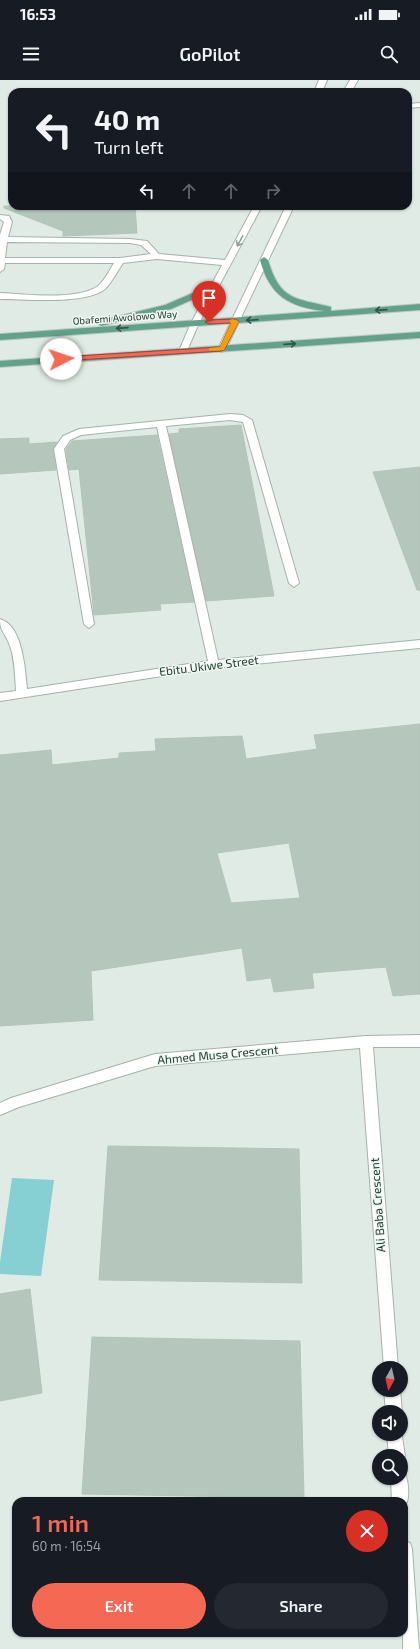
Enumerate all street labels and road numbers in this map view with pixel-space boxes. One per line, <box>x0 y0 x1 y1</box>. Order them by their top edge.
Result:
street label: Obafemi Awolowo Way <box>72 307 178 327</box>
street label: Ebitu Ukiwe Street <box>158 652 260 678</box>
street label: Ahmed Musa Crescent <box>157 1042 279 1066</box>
street label: Ali Baba Crescent <box>367 1157 387 1253</box>

